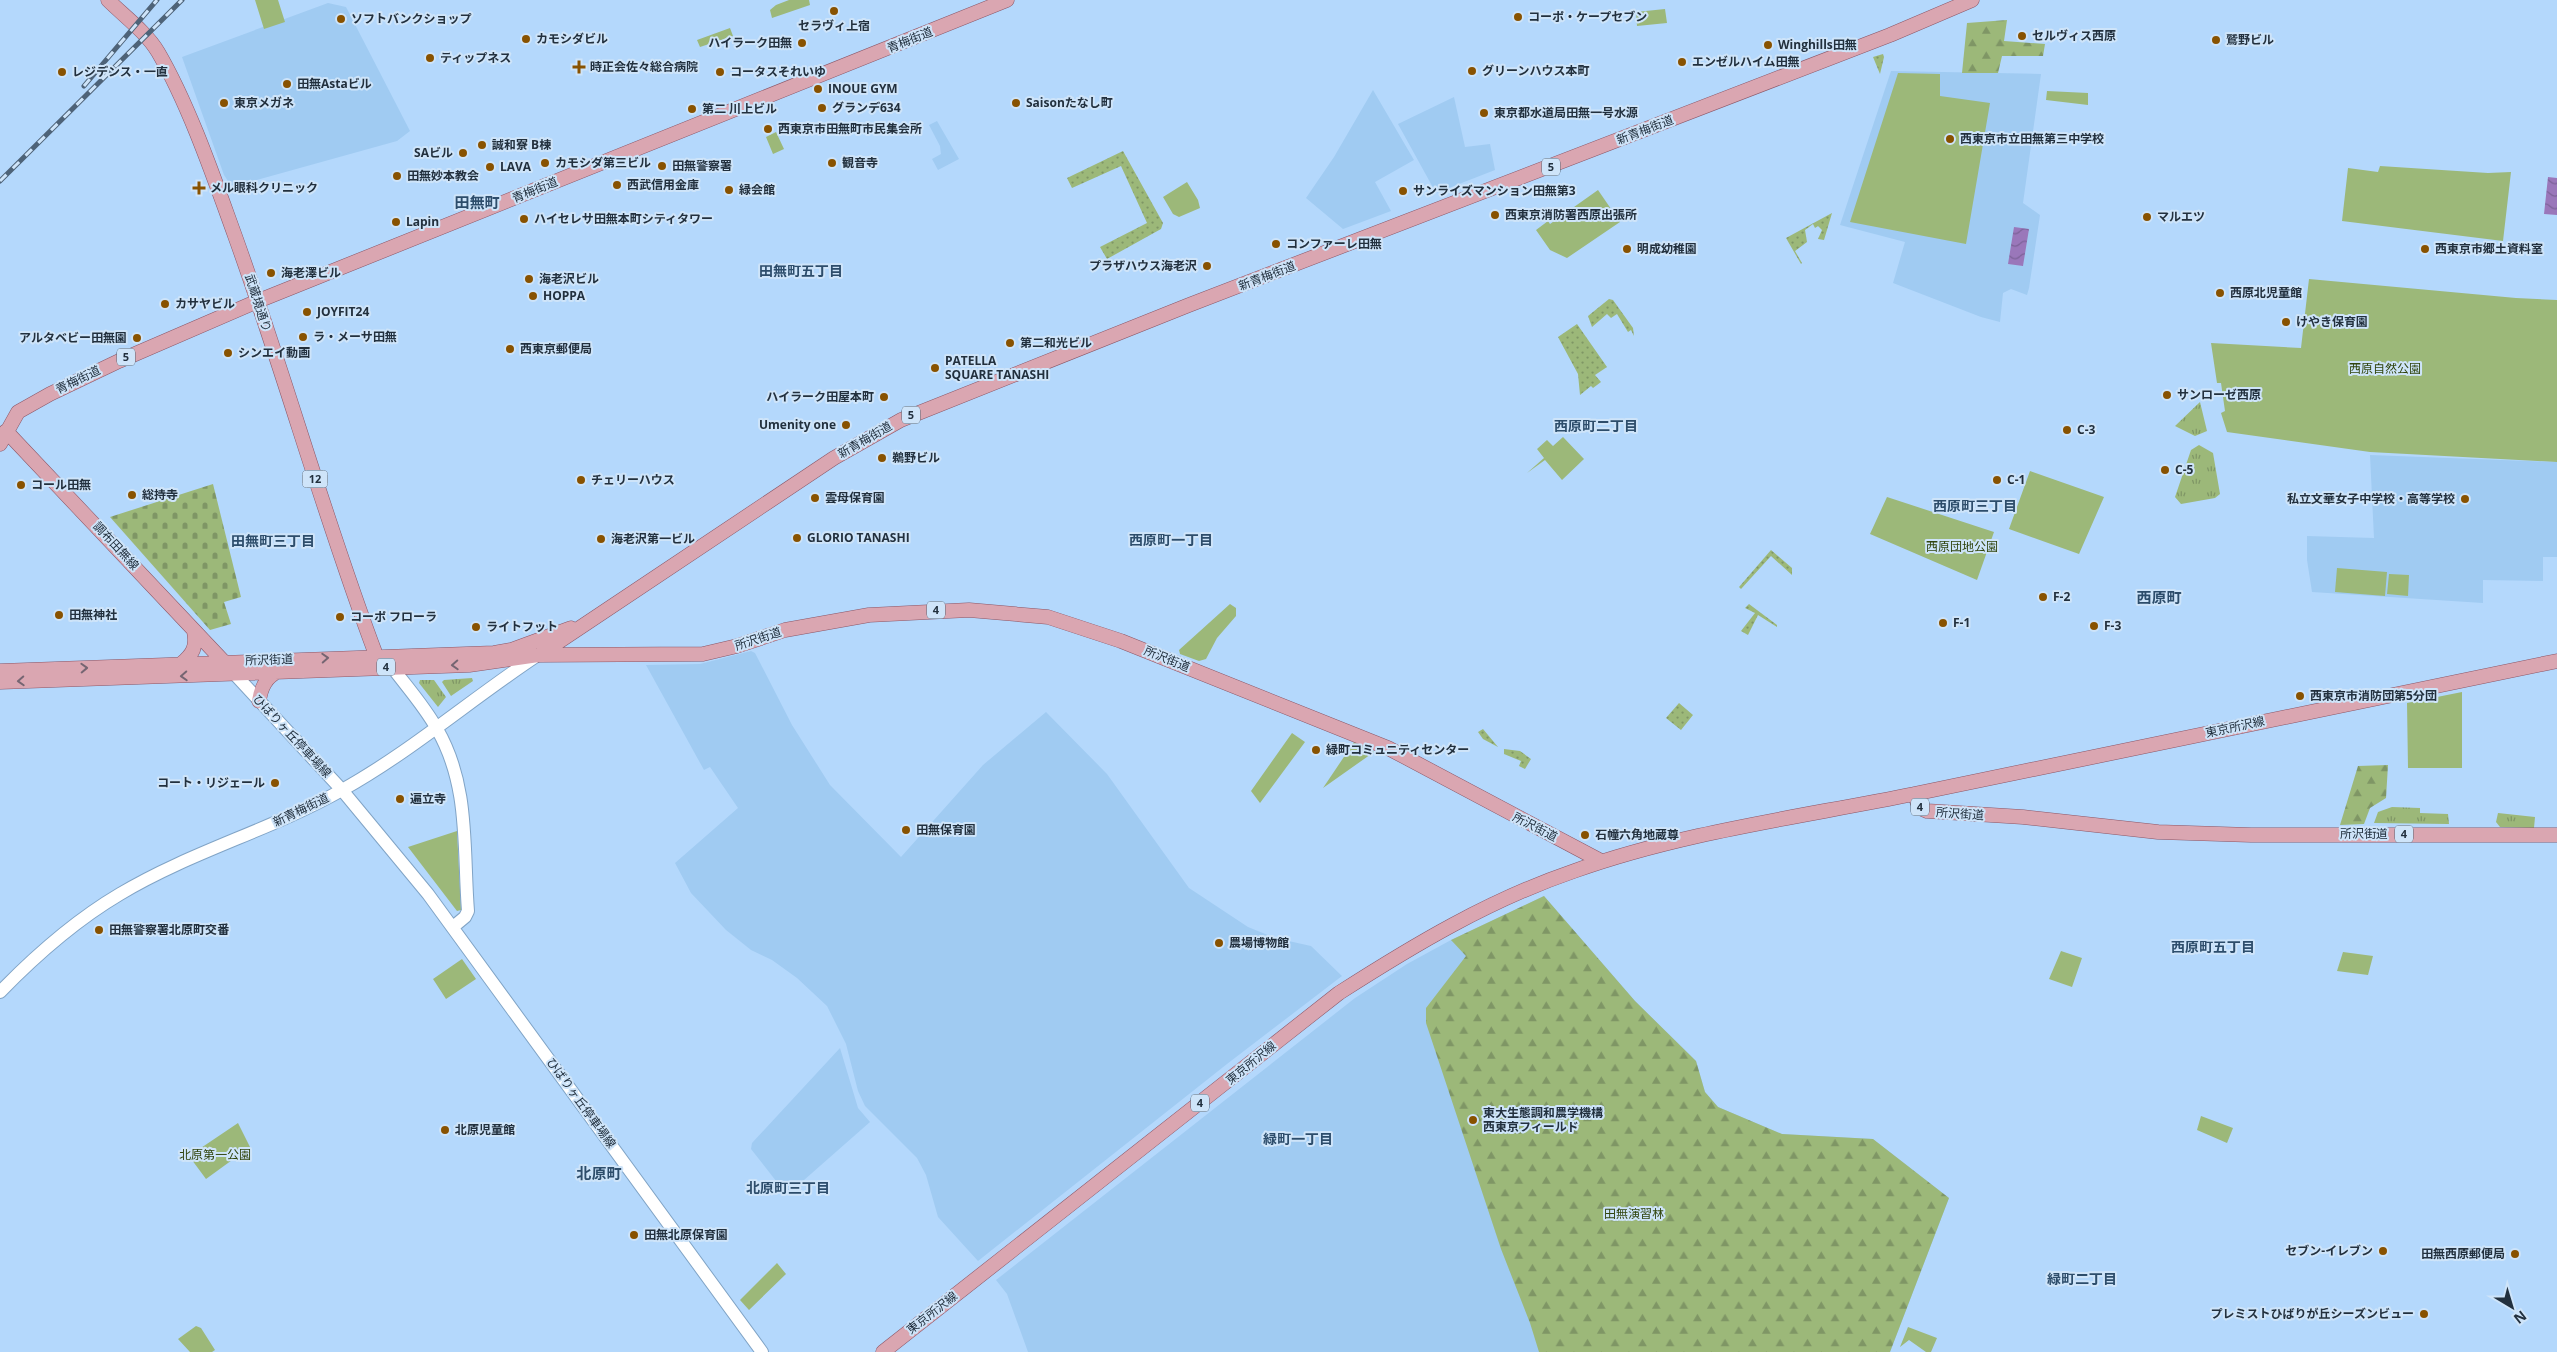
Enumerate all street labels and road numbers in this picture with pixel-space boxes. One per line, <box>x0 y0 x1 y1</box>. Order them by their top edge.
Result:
street label: 青梅街道 <box>884 23 935 56</box>
street label: 新青梅街道 <box>1614 111 1676 148</box>
road number: 5 <box>1542 158 1560 176</box>
street label: 青梅街道 <box>509 173 560 206</box>
street label: 新青梅街道 <box>1236 257 1298 294</box>
street label: 武蔵境通り <box>241 272 276 334</box>
road number: 5 <box>117 348 135 366</box>
street label: 青梅街道 <box>52 361 103 398</box>
road number: 5 <box>902 406 920 424</box>
street label: 新青梅街道 <box>835 417 895 462</box>
road number: 12 <box>302 470 328 488</box>
street label: 調布田無線 <box>90 518 143 573</box>
road number: 4 <box>927 602 945 618</box>
street label: 所沢街道 <box>732 623 783 654</box>
street label: 所沢街道 <box>1142 642 1193 675</box>
street label: 所沢街道 <box>245 650 293 669</box>
road number: 4 <box>377 659 395 676</box>
street label: ひばりヶ丘停車場線 <box>249 690 335 781</box>
street label: 東京所沢線 <box>2204 712 2266 741</box>
street label: 新青梅街道 <box>270 789 331 830</box>
road number: 4 <box>1911 799 1929 816</box>
street label: 所沢街道 <box>1935 803 1985 824</box>
street label: 所沢街道 <box>1510 808 1560 845</box>
street label: 所沢街道 <box>2340 825 2388 842</box>
road number: 4 <box>2395 826 2413 842</box>
street label: 東京所沢線 <box>1222 1037 1279 1088</box>
street label: ひばりヶ丘停車場線 <box>543 1054 620 1151</box>
road number: 4 <box>1191 1094 1209 1112</box>
street label: 東京所沢線 <box>903 1287 961 1338</box>

